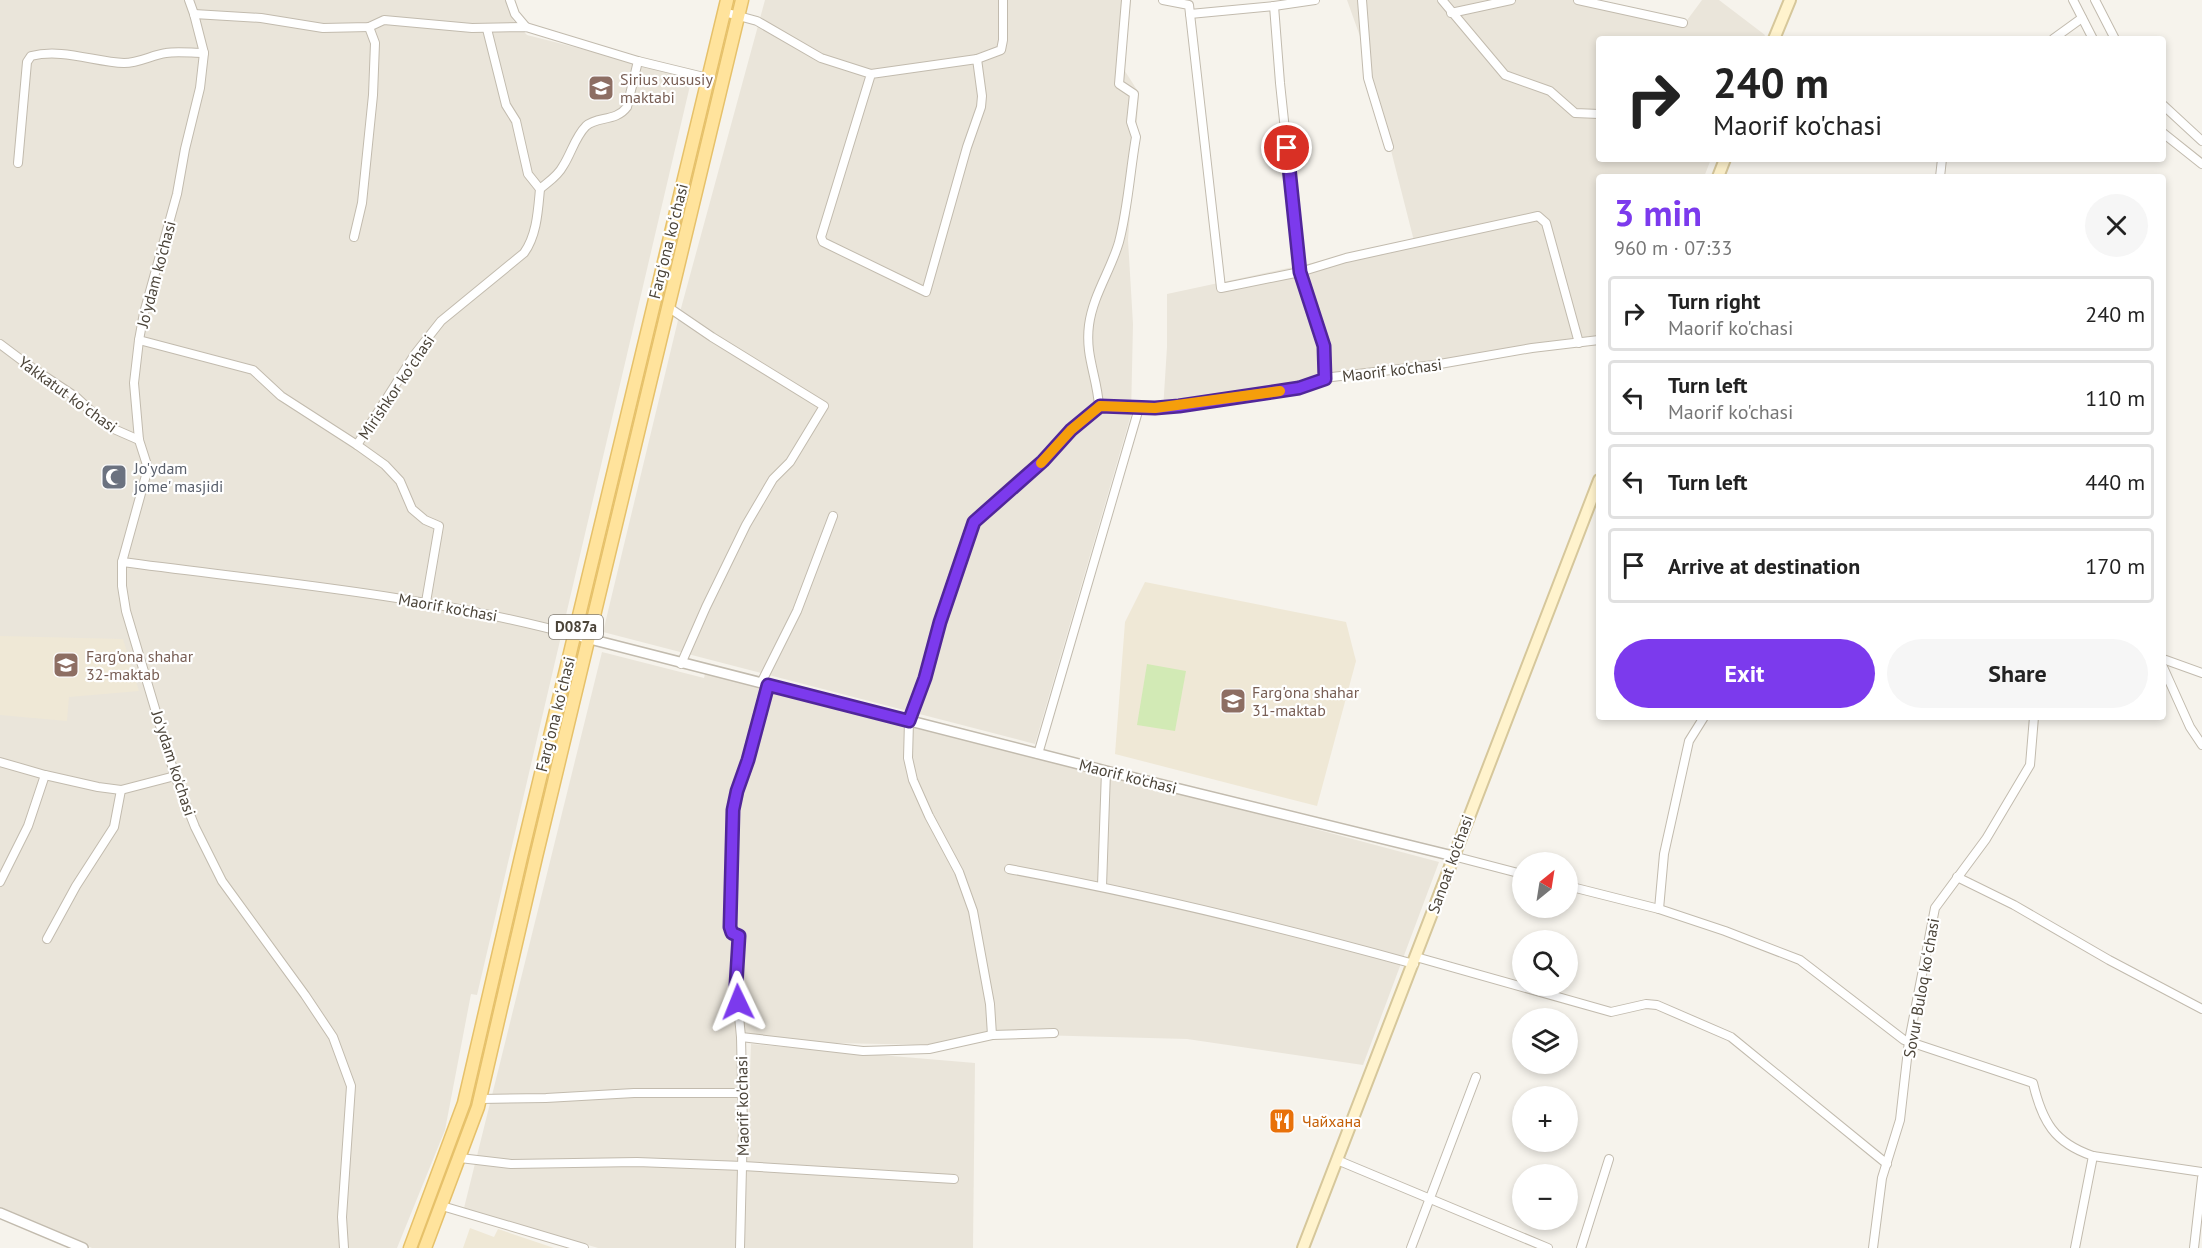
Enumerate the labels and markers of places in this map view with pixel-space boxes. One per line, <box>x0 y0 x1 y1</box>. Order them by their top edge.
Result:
place label: Sirius xususiy maktabi <box>620 69 713 107</box>
school or university icon: Sirius xususiy maktabi <box>586 73 616 103</box>
pin <box>1261 122 1312 173</box>
place label: Jo'ydam jome' masjidi <box>133 458 223 496</box>
mosque icon: Jo'ydam jome' masjidi <box>99 462 129 492</box>
place label: Farg'ona shahar 32-maktab <box>86 646 194 684</box>
school or university icon: Farg'ona shahar 32-maktab <box>51 650 81 680</box>
place label: Farg'ona shahar 31-maktab <box>1252 682 1360 720</box>
school or university icon: Farg'ona shahar 31-maktab <box>1218 686 1248 716</box>
restaurant icon: Чайхана <box>1267 1106 1297 1136</box>
place label: Чайхана <box>1302 1111 1361 1131</box>

